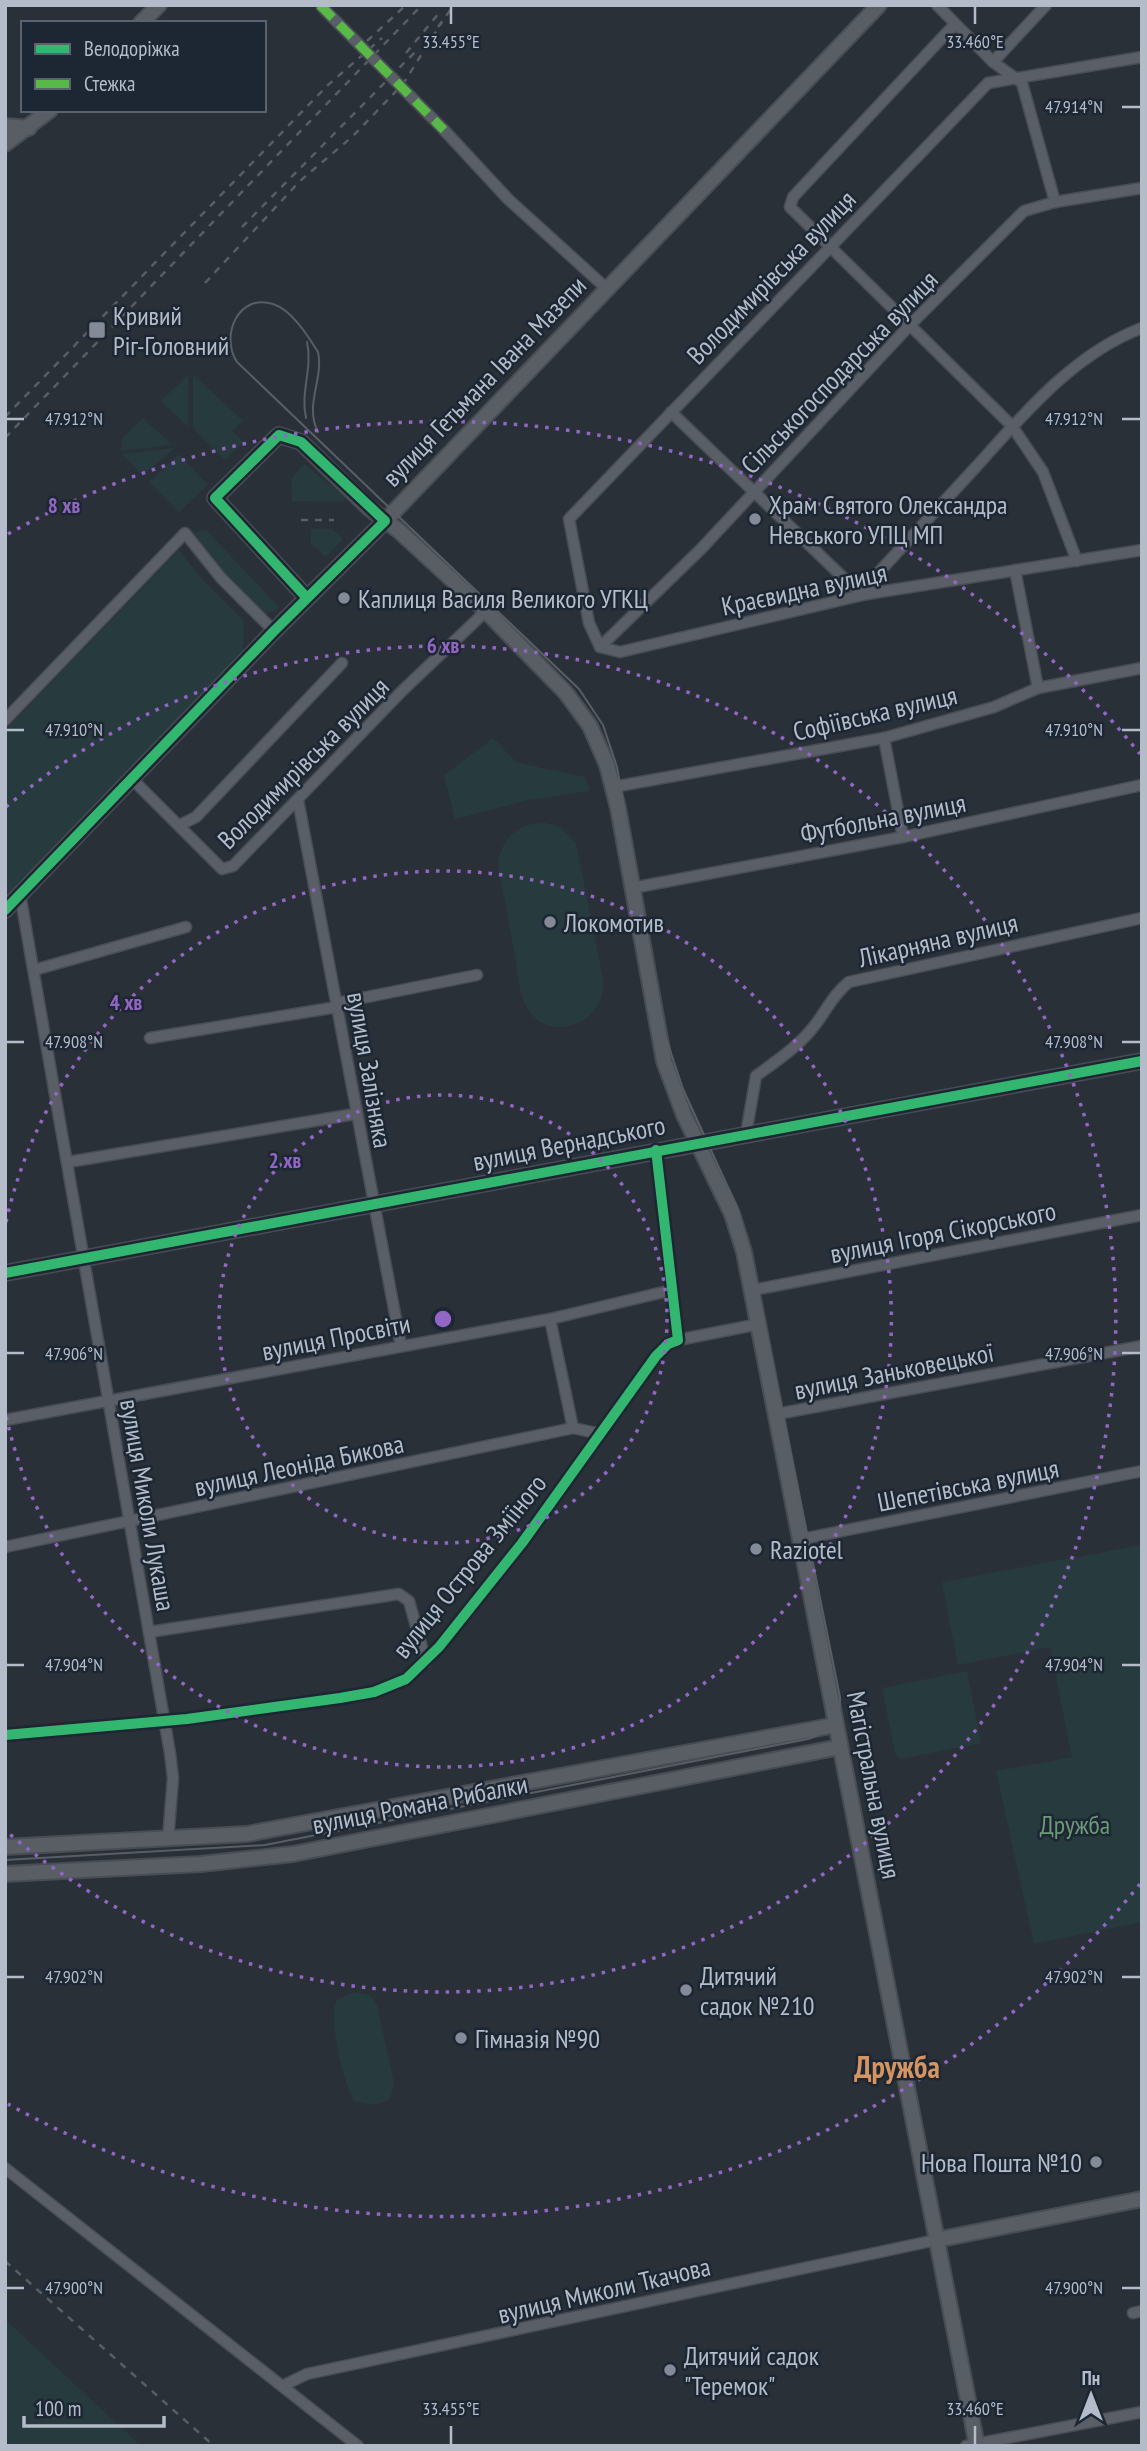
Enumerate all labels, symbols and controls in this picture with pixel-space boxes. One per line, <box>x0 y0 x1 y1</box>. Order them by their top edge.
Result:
legend <box>21 21 266 112</box>
text: 33.455°E <box>422 30 480 53</box>
text: 33.460°E <box>946 30 1004 53</box>
text: Велодоріжка <box>84 35 180 62</box>
text: Стежка <box>84 70 135 97</box>
text: 47.914°N <box>1045 95 1103 118</box>
street label: Володимирівська вулиця <box>680 183 862 371</box>
street label: Сільськогосподарська вулиця <box>733 264 945 480</box>
street label: вулиця Гетьмана Івана Мазепи <box>375 269 593 493</box>
place label: Кривий Ріг-Головний <box>113 299 229 362</box>
marker: Кривий Ріг-Головний <box>87 320 107 340</box>
text: 47.912°N <box>45 407 103 430</box>
text: 47.912°N <box>1045 407 1103 430</box>
place label: Храм Святого Олександра Невського УПЦ МП <box>769 488 1007 551</box>
text: 8 хв <box>48 492 80 519</box>
marker: Храм Святого Олександра Невського УПЦ МП <box>747 511 763 527</box>
street label: Краєвидна вулиця <box>718 555 890 623</box>
place label: Каплиця Василя Великого УГКЦ <box>358 582 648 615</box>
marker: Каплиця Василя Великого УГКЦ <box>336 590 352 606</box>
text: 6 хв <box>427 632 459 659</box>
street label: Володимирівська вулиця <box>210 670 396 856</box>
street label: Софіївська вулиця <box>790 678 960 748</box>
text: 47.910°N <box>45 718 103 741</box>
text: 47.910°N <box>1045 718 1103 741</box>
street label: Футбольна вулиця <box>797 786 969 850</box>
place label: Локомотив <box>563 906 664 939</box>
street label: Лікарняна вулиця <box>854 906 1021 975</box>
marker: Локомотив <box>542 914 558 930</box>
text: 4 хв <box>110 989 142 1016</box>
street label: вулиця Залізняка <box>340 989 400 1151</box>
text: 47.908°N <box>45 1030 103 1053</box>
text: 47.908°N <box>1045 1030 1103 1053</box>
street label: вулиця Вернадського <box>470 1108 668 1178</box>
text: 2 хв <box>269 1147 301 1174</box>
street label: вулиця Ігоря Сікорського <box>827 1194 1059 1270</box>
street label: вулиця Просвіти <box>259 1306 413 1368</box>
centre of rings <box>431 1307 455 1331</box>
street label: вулиця Заньковецької <box>791 1335 997 1407</box>
text: 47.906°N <box>45 1342 103 1365</box>
text: 47.906°N <box>1045 1342 1103 1365</box>
street label: вулиця Миколи Лукаша <box>113 1396 183 1614</box>
street label: вулиця Леоніда Бикова <box>191 1427 407 1503</box>
street label: Шепетівська вулиця <box>875 1451 1061 1519</box>
street label: вулиця Острова Зміїного <box>385 1467 553 1665</box>
place label: Raziotel <box>770 1533 843 1566</box>
marker: Raziotel <box>748 1541 764 1557</box>
text: 47.904°N <box>45 1653 103 1676</box>
text: 47.904°N <box>1045 1653 1103 1676</box>
street label: Магістральна вулиця <box>840 1688 908 1882</box>
street label: вулиця Романа Рибалки <box>310 1767 530 1841</box>
park label: Дружба <box>1040 1808 1110 1841</box>
place label: Дитячий садок №210 <box>700 1959 814 2022</box>
text: 47.902°N <box>45 1965 103 1988</box>
text: 47.902°N <box>1045 1965 1103 1988</box>
marker: Дитячий садок №210 <box>678 1982 694 1998</box>
place label: Гімназія №90 <box>475 2022 600 2055</box>
marker: Гімназія №90 <box>453 2030 469 2046</box>
district label: Дружба <box>854 2047 940 2086</box>
place label: Нова Пошта №10 <box>921 2146 1082 2179</box>
marker: Нова Пошта №10 <box>1088 2154 1104 2170</box>
street label: вулиця Миколи Ткачова <box>495 2250 713 2330</box>
text: 47.900°N <box>45 2276 103 2299</box>
text: 47.900°N <box>1045 2276 1103 2299</box>
place label: Дитячий садок "Теремок" <box>684 2339 819 2402</box>
north arrow <box>1056 2360 1126 2430</box>
marker: Дитячий садок "Теремок" <box>662 2362 678 2378</box>
text: Пн <box>1082 2366 1100 2390</box>
scale bar <box>24 2384 164 2428</box>
text: 100 m <box>35 2395 81 2422</box>
text: 33.455°E <box>422 2397 480 2420</box>
text: 33.460°E <box>946 2397 1004 2420</box>

